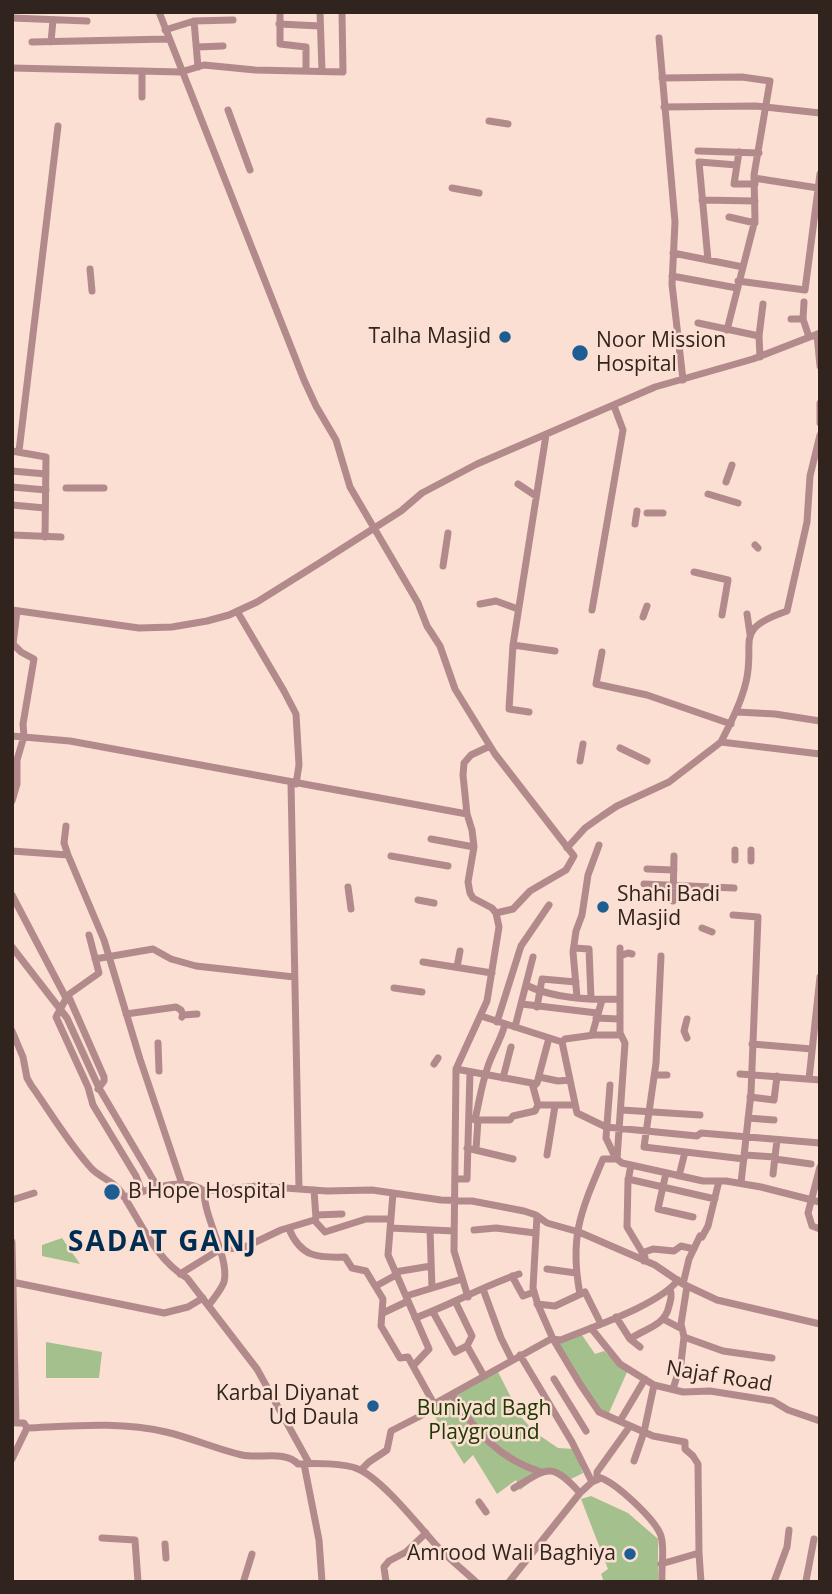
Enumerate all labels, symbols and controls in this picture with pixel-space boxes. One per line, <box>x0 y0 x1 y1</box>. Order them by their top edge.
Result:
place label: Talha Masjid <box>368 324 491 350</box>
place label: Noor Mission Hospital <box>596 328 726 378</box>
marker: Talha Masjid <box>497 329 513 345</box>
marker: Noor Mission Hospital <box>570 343 590 363</box>
place label: Shahi Badi Masjid <box>617 882 720 932</box>
marker: Shahi Badi Masjid <box>595 899 611 915</box>
place label: B Hope Hospital <box>128 1179 286 1205</box>
marker: B Hope Hospital <box>102 1182 122 1202</box>
district label: SADAT GANJ <box>69 1226 257 1260</box>
street label: Najaf Road <box>664 1356 774 1398</box>
place label: Karbal Diyanat Ud Daula <box>216 1381 359 1431</box>
park label: Buniyad Bagh Playground <box>417 1396 551 1446</box>
marker: Karbal Diyanat Ud Daula <box>365 1398 381 1414</box>
place label: Amrood Wali Baghiya <box>407 1541 616 1567</box>
marker: Amrood Wali Baghiya <box>622 1546 638 1562</box>

